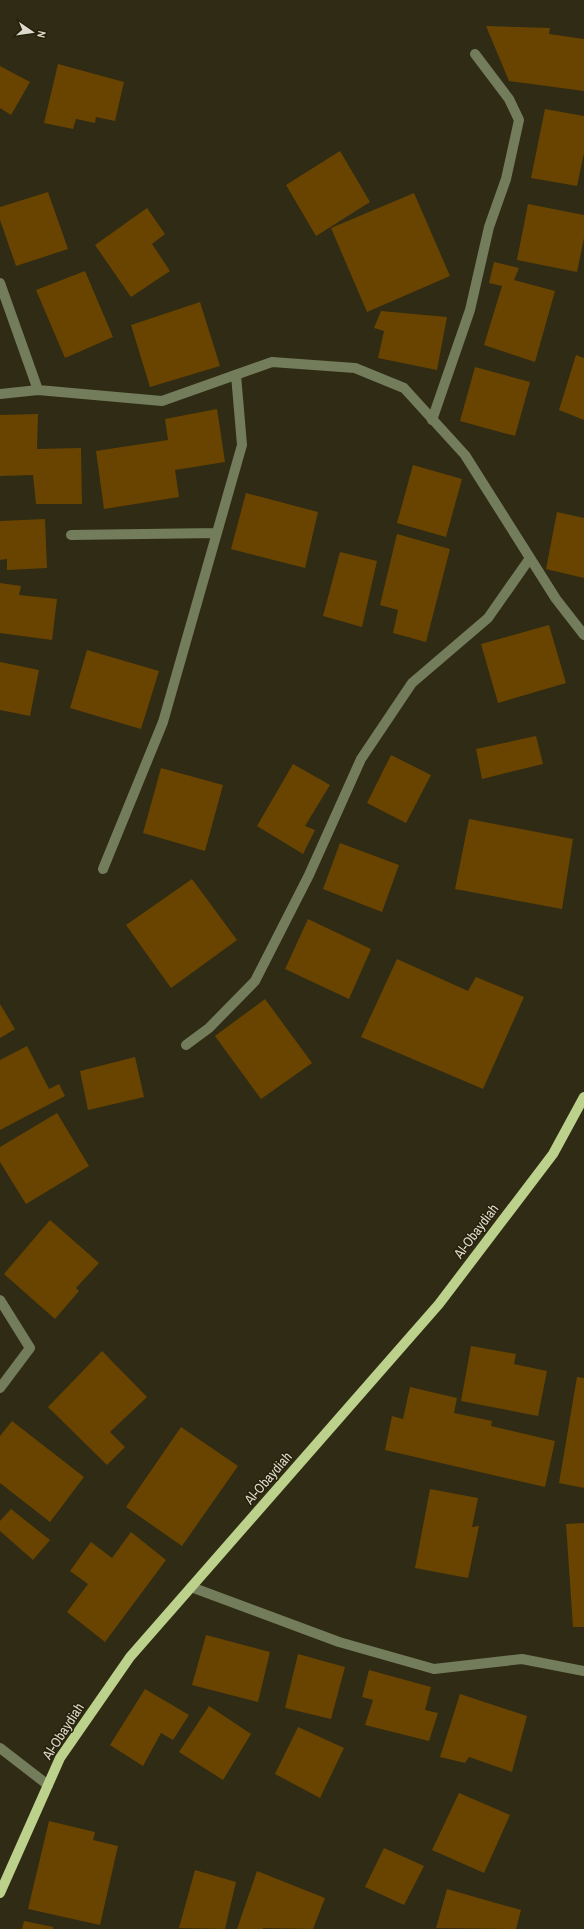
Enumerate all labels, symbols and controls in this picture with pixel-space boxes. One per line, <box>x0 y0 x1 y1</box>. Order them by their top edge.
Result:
north arrow <box>12 12 52 52</box>
text: N <box>34 30 49 39</box>
street label: Al-Obaydiah <box>449 1200 502 1263</box>
street label: Al-Obaydiah <box>240 1448 296 1509</box>
street label: Al-Obaydiah <box>38 1699 88 1763</box>

